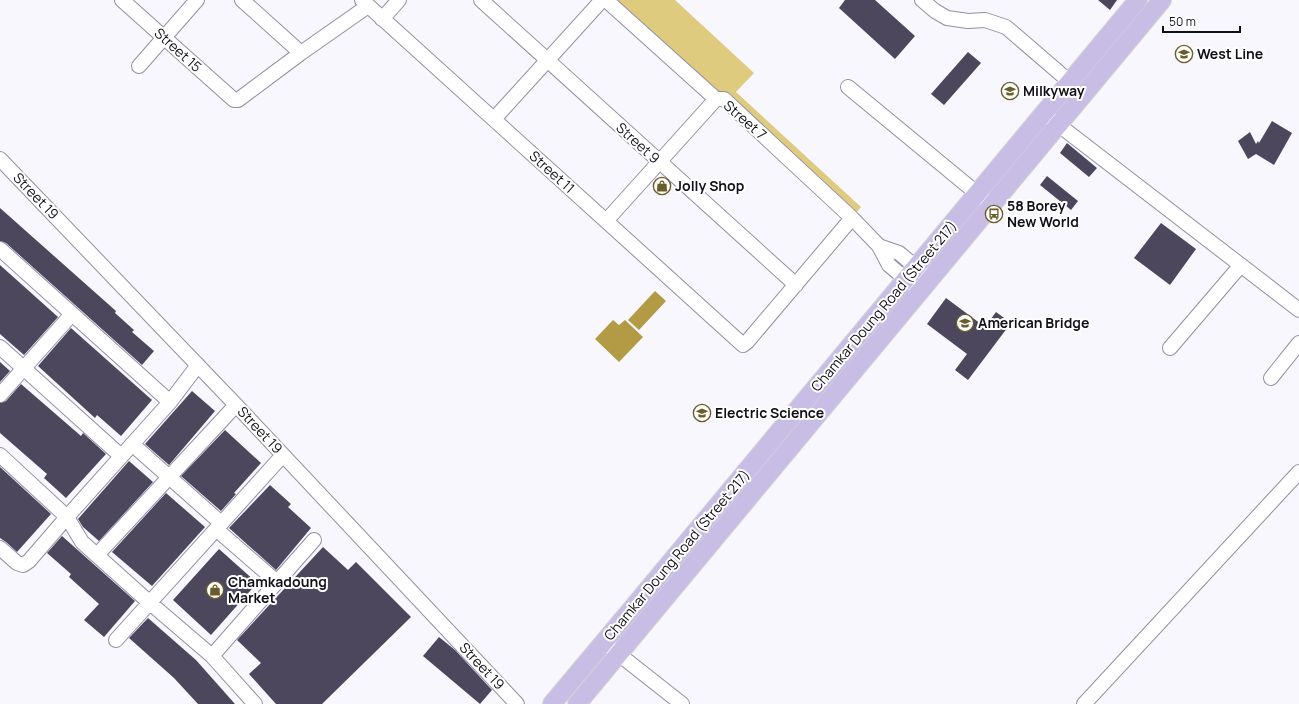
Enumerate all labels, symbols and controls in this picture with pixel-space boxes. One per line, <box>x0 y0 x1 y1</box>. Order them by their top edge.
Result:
scale bar <box>1163 8 1240 34</box>
text: 50 m <box>1169 13 1196 30</box>
street label: Street 15 <box>151 23 206 76</box>
school or university icon: West Line <box>1174 44 1194 64</box>
place label: West Line <box>1197 44 1263 63</box>
school or university icon: Milkyway <box>1000 81 1020 101</box>
place label: Milkyway <box>1023 81 1085 100</box>
street label: Street 7 <box>720 96 771 144</box>
street label: Street 9 <box>612 118 664 167</box>
street label: Street 11 <box>526 146 579 197</box>
street label: Street 19 <box>9 168 63 223</box>
shop icon: Jolly Shop <box>652 176 672 196</box>
place label: Jolly Shop <box>675 176 745 195</box>
place label: 58 Borey New World <box>1007 196 1079 231</box>
bus stop icon: 58 Borey New World <box>984 204 1004 224</box>
street label: Chamkar Doung Road (Street 217) <box>806 216 961 395</box>
school or university icon: American Bridge <box>955 313 975 333</box>
place label: American Bridge <box>978 313 1089 332</box>
street label: Street 19 <box>234 402 287 457</box>
school or university icon: Electric Science <box>692 403 712 423</box>
place label: Electric Science <box>715 403 824 422</box>
street label: Chamkar Doung Road (Street 217) <box>599 465 754 644</box>
place label: Chamkadoung Market <box>228 572 327 607</box>
shop icon: Chamkadoung Market <box>205 580 225 600</box>
street label: Street 19 <box>456 638 509 693</box>

